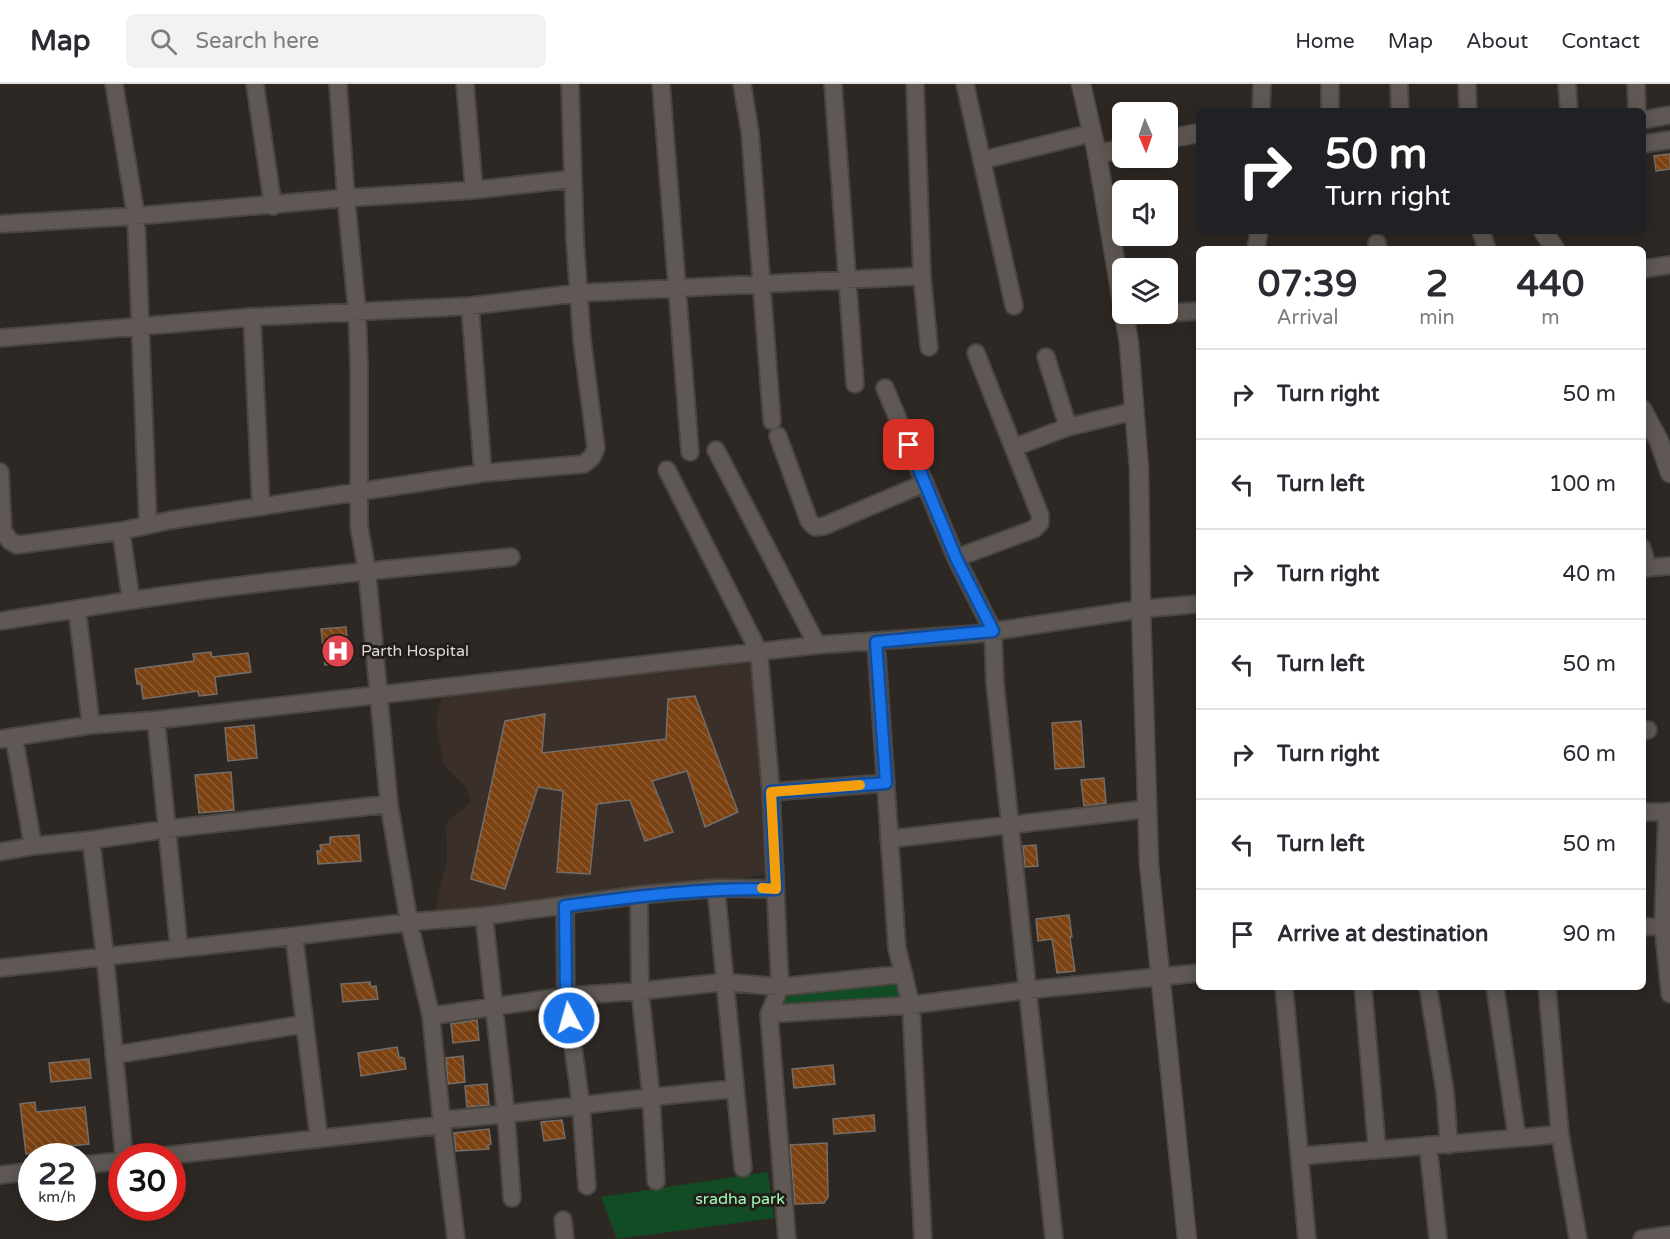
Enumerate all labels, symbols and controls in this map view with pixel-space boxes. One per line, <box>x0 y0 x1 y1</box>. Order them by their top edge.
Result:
search box <box>126 14 546 68</box>
text: Map <box>30 24 90 58</box>
icon: search <box>147 25 180 58</box>
text: Search here <box>195 28 319 54</box>
text: Home <box>1295 29 1355 54</box>
text: Map <box>1388 29 1433 54</box>
text: About <box>1466 29 1528 54</box>
text: Contact <box>1561 29 1640 54</box>
north arrow <box>1112 102 1178 168</box>
map controls <box>1112 102 1178 324</box>
text: 50 m <box>1325 129 1427 180</box>
icon: right <box>1226 132 1304 210</box>
button: sound <box>1112 180 1178 246</box>
text: Turn right <box>1325 180 1451 213</box>
button: layers <box>1112 258 1178 324</box>
text: 07:39 <box>1258 263 1358 306</box>
text: 2 <box>1426 263 1448 306</box>
text: 440 <box>1516 263 1584 306</box>
text: Arrival <box>1277 306 1339 330</box>
text: min <box>1419 306 1455 330</box>
text: m <box>1541 306 1560 330</box>
icon: right <box>1226 378 1259 411</box>
text: Turn right <box>1277 381 1379 407</box>
text: 50 m <box>1562 381 1616 407</box>
pin <box>883 419 934 470</box>
icon: arrive <box>892 428 925 461</box>
icon: left <box>1226 468 1259 501</box>
text: Turn left <box>1277 471 1365 497</box>
text: 100 m <box>1549 471 1616 497</box>
icon: right <box>1226 558 1259 591</box>
text: Turn right <box>1277 561 1379 587</box>
text: 40 m <box>1562 561 1616 587</box>
hospital icon: Parth Hospital <box>320 633 356 669</box>
place label: Parth Hospital <box>361 641 469 661</box>
icon: left <box>1226 648 1259 681</box>
text: Turn left <box>1277 651 1365 677</box>
text: 50 m <box>1562 651 1616 677</box>
icon: right <box>1226 738 1259 771</box>
text: Turn right <box>1277 741 1379 767</box>
text: 60 m <box>1562 741 1616 767</box>
icon: left <box>1226 828 1259 861</box>
text: Turn left <box>1277 831 1365 857</box>
text: 50 m <box>1562 831 1616 857</box>
icon: arrive <box>1226 918 1259 951</box>
text: Arrive at destination <box>1277 921 1488 947</box>
text: 90 m <box>1562 921 1616 947</box>
position arrow <box>537 986 601 1050</box>
speed limit sign: 30 <box>108 1143 186 1221</box>
text: 22 <box>38 1156 76 1193</box>
text: km/h <box>38 1188 76 1206</box>
park label: sradha park <box>695 1189 785 1209</box>

